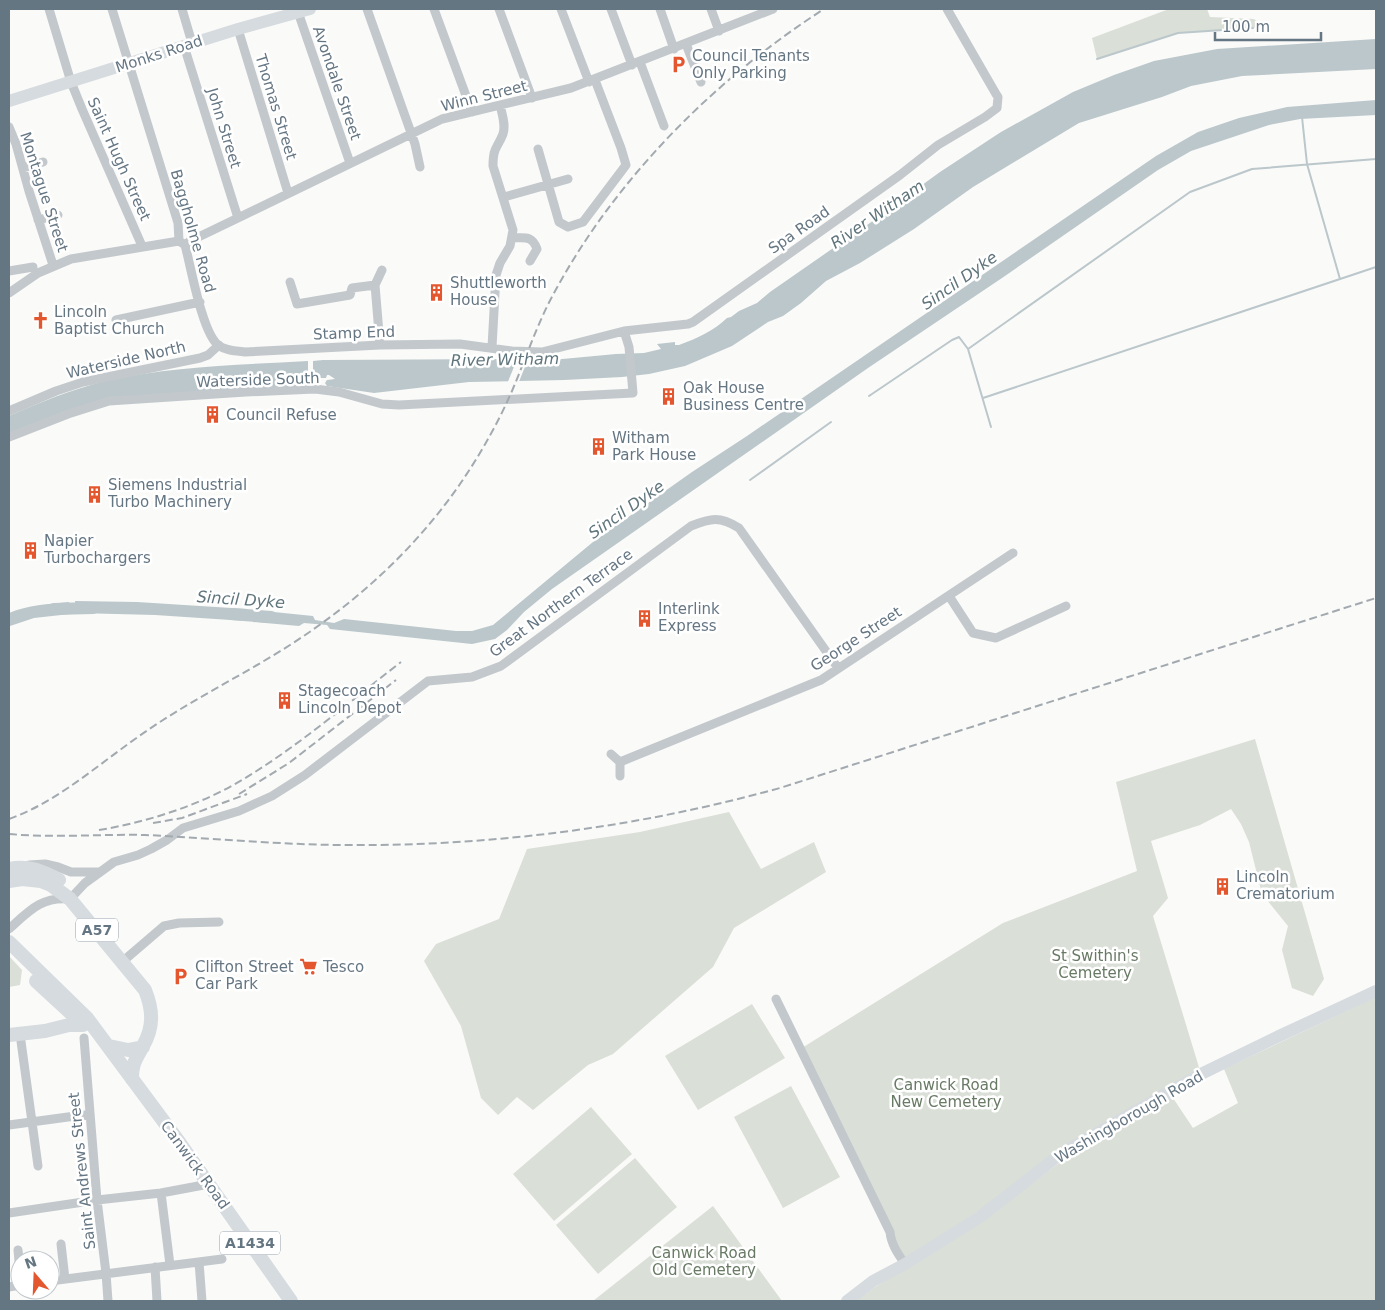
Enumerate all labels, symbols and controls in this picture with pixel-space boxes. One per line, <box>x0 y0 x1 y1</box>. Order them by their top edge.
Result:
scale bar <box>1215 10 1321 42</box>
text: 100 m <box>1222 18 1270 36</box>
street label: Avondale Street <box>309 24 365 142</box>
street label: Monks Road <box>113 31 205 77</box>
place label: Council Tenants Only Parking <box>692 47 810 82</box>
street label: Thomas Street <box>251 51 301 162</box>
parking icon: Council Tenants Only Parking <box>668 55 688 75</box>
street label: Winn Street <box>439 77 529 115</box>
street label: John Street <box>203 85 245 170</box>
street label: Saint Hugh Street <box>84 94 154 224</box>
street label: Montague Street <box>16 130 72 254</box>
street label: Baggholme Road <box>167 167 219 295</box>
water label: River Witham <box>827 176 928 253</box>
street label: Spa Road <box>765 202 833 258</box>
water label: Sincil Dyke <box>918 247 1001 314</box>
place label: Shuttleworth House <box>450 274 547 309</box>
building icon: Shuttleworth House <box>426 282 446 302</box>
place label: Lincoln Baptist Church <box>54 303 165 338</box>
church icon: Lincoln Baptist Church <box>30 311 50 331</box>
street label: Stamp End <box>313 323 395 343</box>
street label: Waterside North <box>65 338 187 382</box>
water label: River Witham <box>451 349 559 370</box>
street label: Waterside South <box>196 369 320 391</box>
place label: Oak House Business Centre <box>683 379 804 414</box>
building icon: Oak House Business Centre <box>659 387 679 407</box>
building icon: Council Refuse <box>202 405 222 425</box>
place label: Council Refuse <box>226 406 337 424</box>
place label: Witham Park House <box>612 429 696 464</box>
building icon: Witham Park House <box>588 437 608 457</box>
place label: Siemens Industrial Turbo Machinery <box>107 476 247 511</box>
water label: Sincil Dyke <box>585 476 668 543</box>
building icon: Siemens Industrial Turbo Machinery <box>84 484 104 504</box>
place label: Napier Turbochargers <box>43 532 151 567</box>
building icon: Napier Turbochargers <box>20 540 40 560</box>
street label: Great Northern Terrace <box>486 545 636 661</box>
water label: Sincil Dyke <box>196 587 286 612</box>
place label: Interlink Express <box>658 600 720 635</box>
street label: George Street <box>807 603 905 675</box>
building icon: Interlink Express <box>634 608 654 628</box>
place label: Stagecoach Lincoln Depot <box>298 682 401 717</box>
building icon: Stagecoach Lincoln Depot <box>274 690 294 710</box>
place label: Lincoln Crematorium <box>1236 868 1335 903</box>
building icon: Lincoln Crematorium <box>1212 876 1232 896</box>
road number: A57 <box>76 918 118 942</box>
park label: St Swithin's Cemetery <box>1051 947 1139 982</box>
supermarket icon: Tesco <box>299 957 319 977</box>
place label: Clifton Street Car Park <box>195 958 294 993</box>
place label: Tesco <box>322 958 364 976</box>
parking icon: Clifton Street Car Park <box>171 966 191 986</box>
street label: Washingborough Road <box>1052 1067 1206 1167</box>
park label: Canwick Road New Cemetery <box>890 1076 1002 1111</box>
street label: Saint Andrews Street <box>65 1091 99 1250</box>
street label: Canwick Road <box>157 1117 233 1213</box>
road number: A1434 <box>220 1232 280 1254</box>
park label: Canwick Road Old Cemetery <box>652 1244 756 1279</box>
north arrow <box>10 1250 60 1300</box>
text: N <box>23 1253 39 1272</box>

